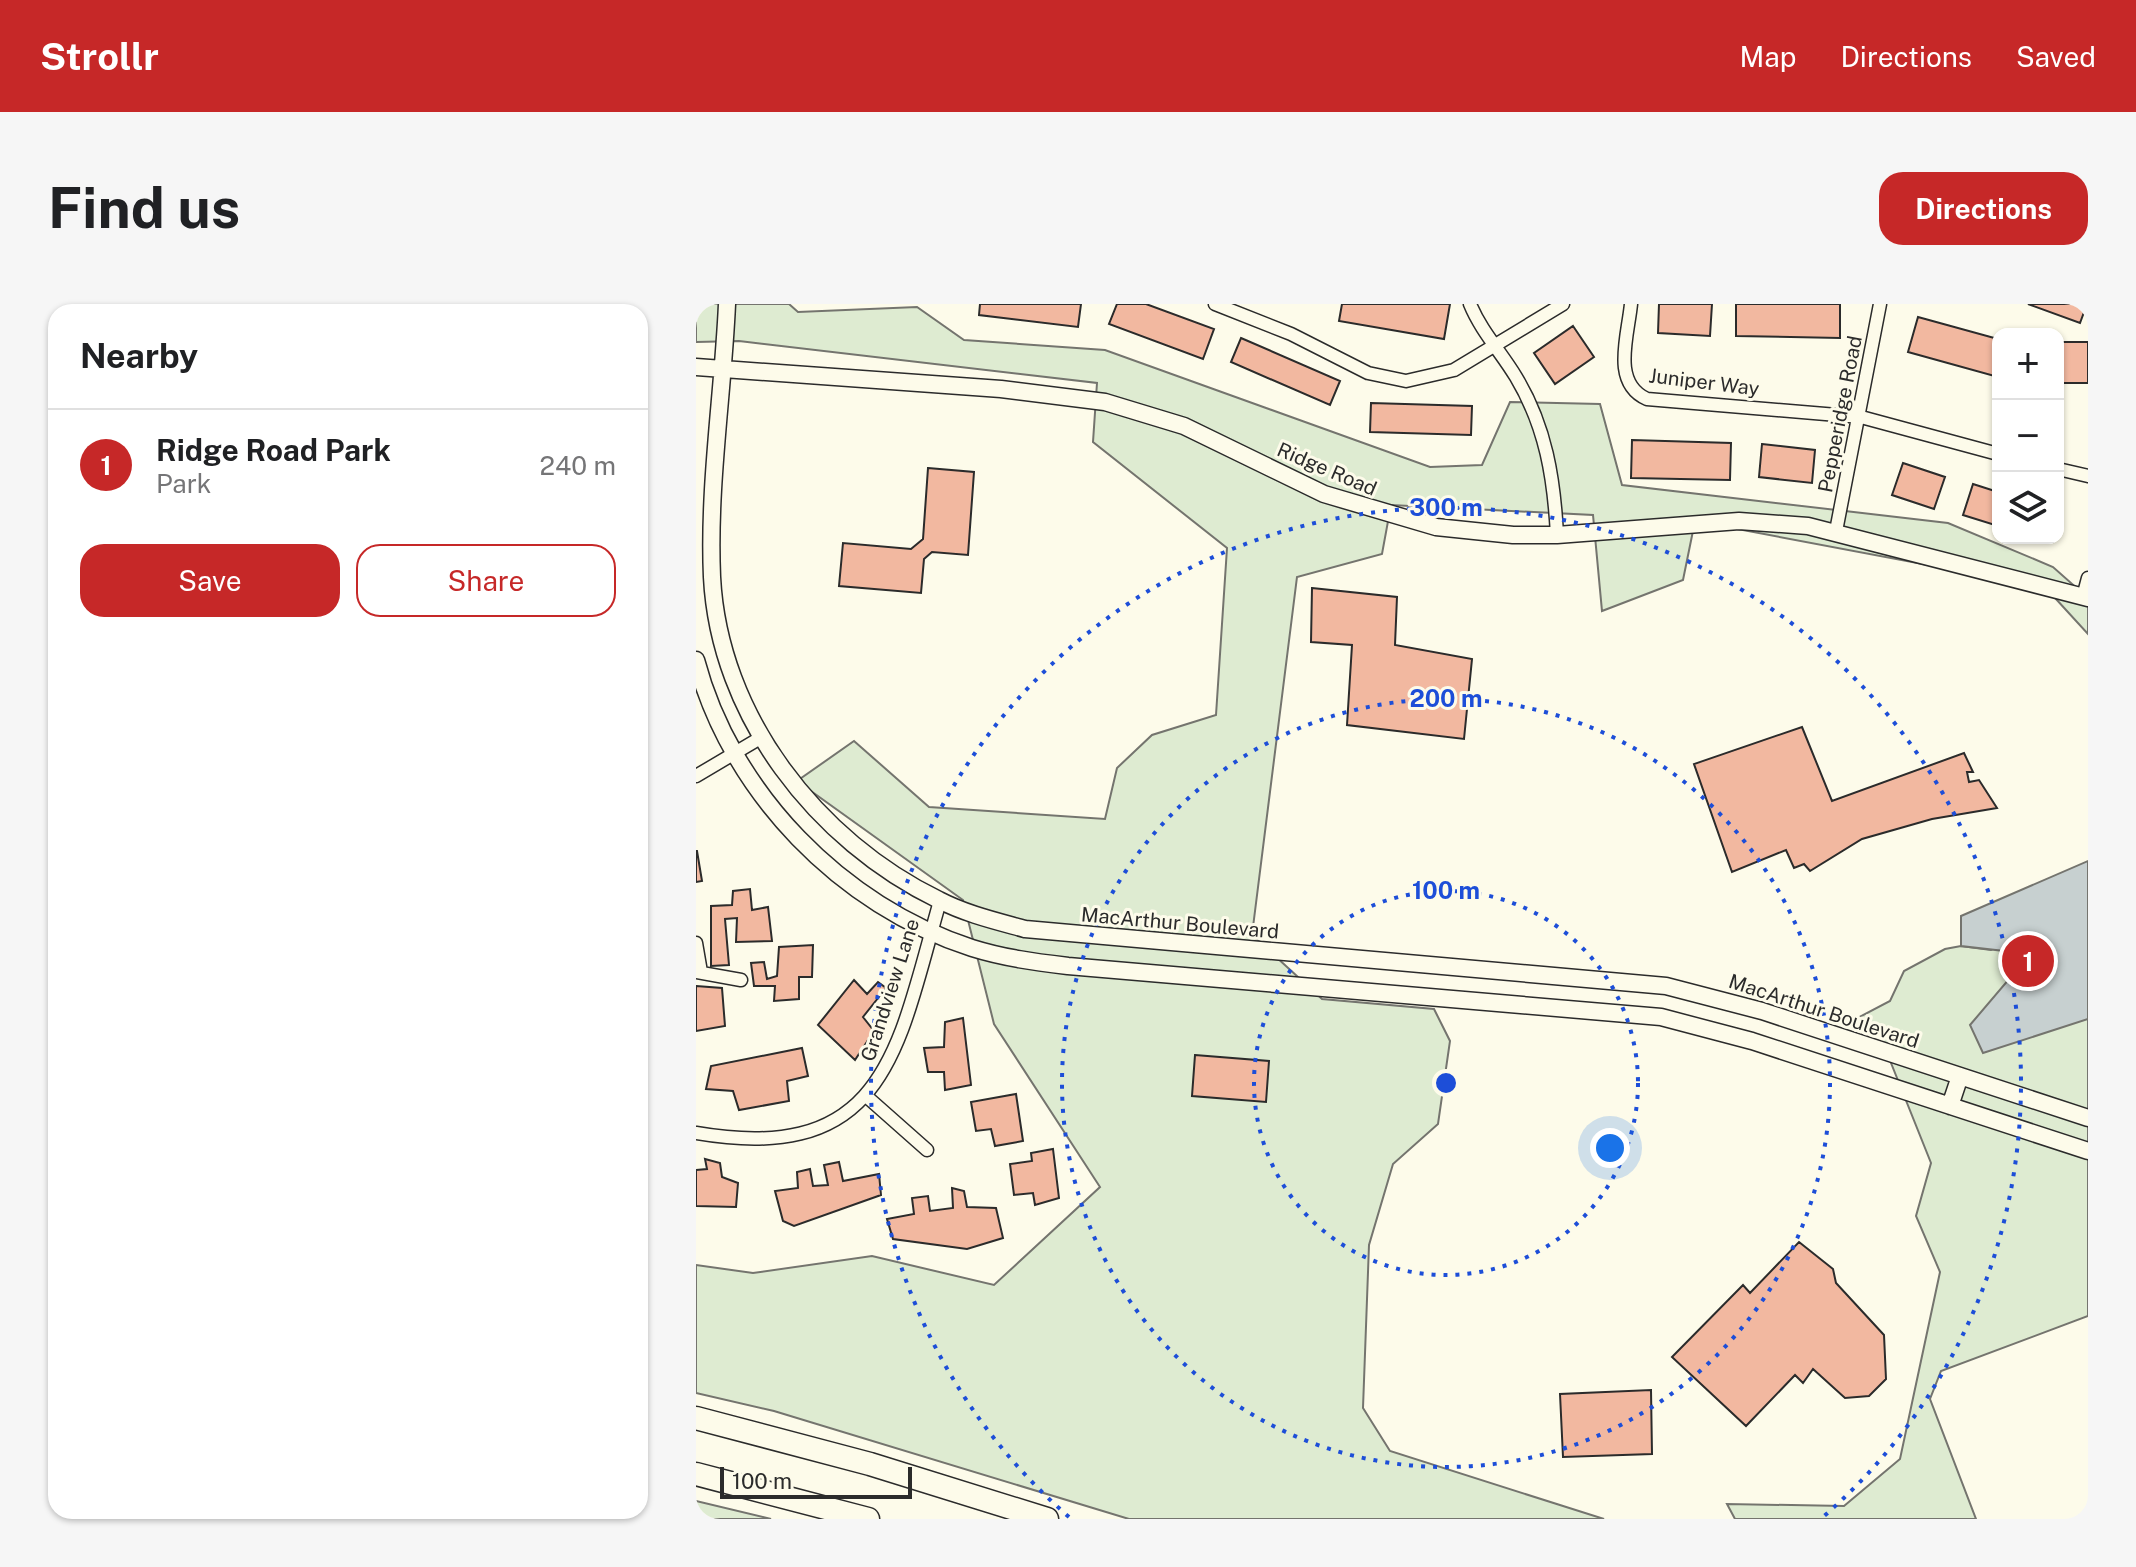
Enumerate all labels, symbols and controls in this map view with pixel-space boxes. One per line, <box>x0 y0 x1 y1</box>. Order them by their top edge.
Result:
text: Strollr <box>40 34 159 79</box>
text: Map <box>1740 40 1796 73</box>
text: Directions <box>1840 40 1972 73</box>
text: Saved <box>2016 40 2096 73</box>
button: Directions <box>1879 172 2088 245</box>
text: Find us <box>48 175 240 241</box>
map controls <box>1992 328 2064 544</box>
button: + <box>1992 328 2064 400</box>
street label: Pepperidge Road <box>1813 334 1867 494</box>
text: Nearby <box>80 336 198 376</box>
street label: Juniper Way <box>1647 363 1761 401</box>
button: − <box>1992 400 2064 472</box>
text: Ridge Road Park <box>156 432 391 468</box>
street label: Ridge Road <box>1274 437 1380 501</box>
text: 1 <box>100 450 112 481</box>
text: 240 m <box>539 450 616 481</box>
text: Park <box>156 468 211 499</box>
button: layers <box>1992 472 2064 544</box>
text: 300 m <box>1409 493 1483 521</box>
button: Save <box>80 544 340 617</box>
button: Share <box>356 544 616 617</box>
text: 200 m <box>1409 684 1483 712</box>
text: 100 m <box>1412 876 1480 904</box>
street label: MacArthur Boulevard <box>1080 902 1280 944</box>
street label: Grandview Lane <box>856 916 924 1064</box>
pin: 1 <box>2002 931 2054 991</box>
street label: MacArthur Boulevard <box>1726 969 1922 1053</box>
centre of rings <box>1432 1069 1460 1097</box>
your location <box>1590 1128 1630 1168</box>
scale bar <box>720 1463 912 1499</box>
text: 100 m <box>732 1468 792 1494</box>

